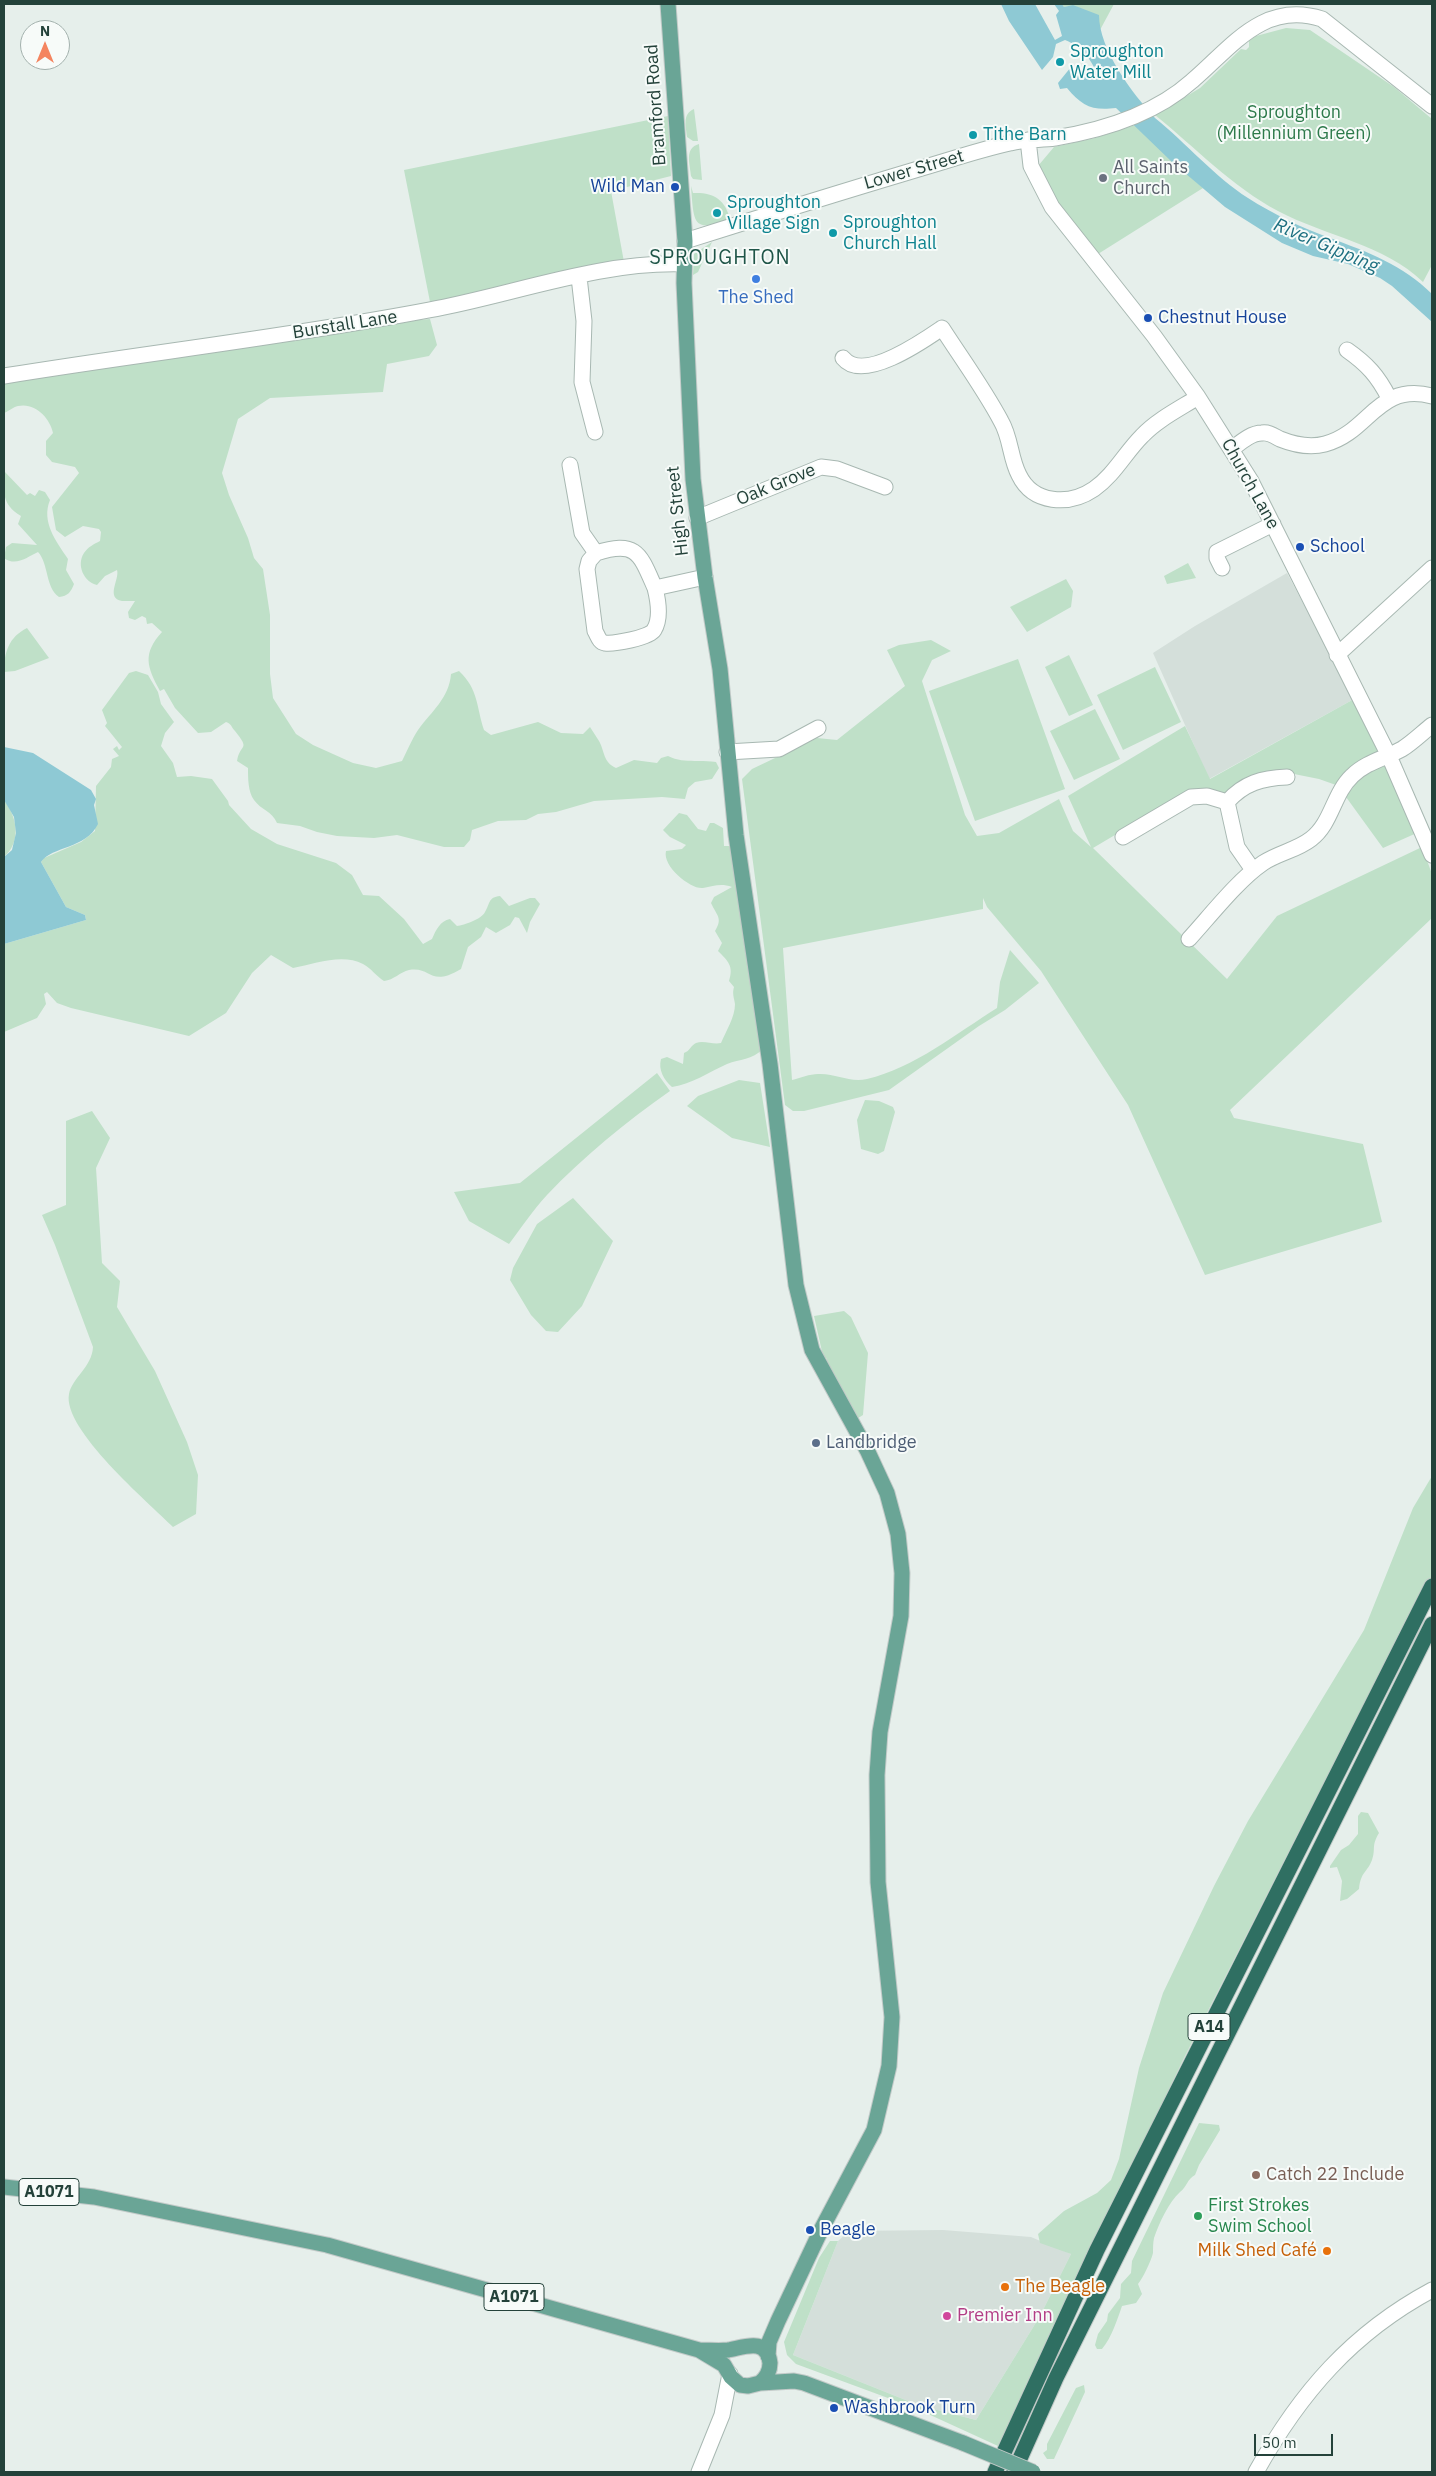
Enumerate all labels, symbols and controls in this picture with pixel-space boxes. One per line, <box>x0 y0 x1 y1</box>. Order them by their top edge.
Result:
north arrow <box>20 20 70 70</box>
text: N <box>40 22 50 40</box>
place label: Sproughton Water Mill <box>1070 41 1164 84</box>
street label: Bramford Road <box>641 43 671 167</box>
marker: Sproughton Water Mill <box>1054 56 1066 68</box>
park label: Sproughton (Millennium Green) <box>1217 102 1371 144</box>
place label: Tithe Barn <box>983 124 1067 146</box>
marker: Tithe Barn <box>967 129 979 141</box>
street label: Lower Street <box>862 145 966 195</box>
place label: All Saints Church <box>1113 157 1188 200</box>
marker: All Saints Church <box>1097 172 1109 184</box>
place label: Wild Man <box>590 176 665 198</box>
marker: Wild Man <box>669 181 681 193</box>
place label: Sproughton Village Sign <box>727 192 821 234</box>
marker: Sproughton Village Sign <box>711 207 723 219</box>
place label: Sproughton Church Hall <box>843 212 937 254</box>
water label: River Gipping <box>1270 214 1382 278</box>
marker: Sproughton Church Hall <box>827 227 839 239</box>
district label: SPROUGHTON <box>648 246 792 270</box>
marker: The Shed <box>750 273 762 285</box>
place label: The Shed <box>718 287 794 309</box>
street label: Burstall Lane <box>291 306 399 344</box>
place label: Chestnut House <box>1158 307 1287 329</box>
marker: Chestnut House <box>1142 312 1154 324</box>
street label: Church Lane <box>1216 435 1284 533</box>
street label: Oak Grove <box>733 459 819 511</box>
street label: High Street <box>663 465 693 557</box>
place label: School <box>1310 536 1365 558</box>
marker: School <box>1294 541 1306 553</box>
place label: Landbridge <box>826 1432 917 1454</box>
marker: Landbridge <box>810 1437 822 1449</box>
road number: A14 <box>1188 2014 1230 2040</box>
place label: Catch 22 Include <box>1266 2164 1404 2186</box>
marker: Catch 22 Include <box>1250 2169 1262 2181</box>
road number: A1071 <box>19 2178 79 2206</box>
place label: First Strokes Swim School <box>1208 2195 1312 2238</box>
marker: First Strokes Swim School <box>1192 2210 1204 2222</box>
place label: Beagle <box>820 2219 876 2241</box>
marker: Beagle <box>804 2224 816 2236</box>
place label: Milk Shed Café <box>1198 2240 1317 2262</box>
marker: Milk Shed Café <box>1321 2245 1333 2257</box>
place label: The Beagle <box>1015 2276 1105 2298</box>
marker: The Beagle <box>999 2281 1011 2293</box>
road number: A1071 <box>484 2284 544 2310</box>
place label: Premier Inn <box>957 2305 1053 2327</box>
marker: Premier Inn <box>941 2310 953 2322</box>
place label: Washbrook Turn <box>844 2397 976 2419</box>
marker: Washbrook Turn <box>828 2402 840 2414</box>
scale bar <box>1256 2424 1335 2456</box>
text: 50 m <box>1262 2433 1297 2452</box>

